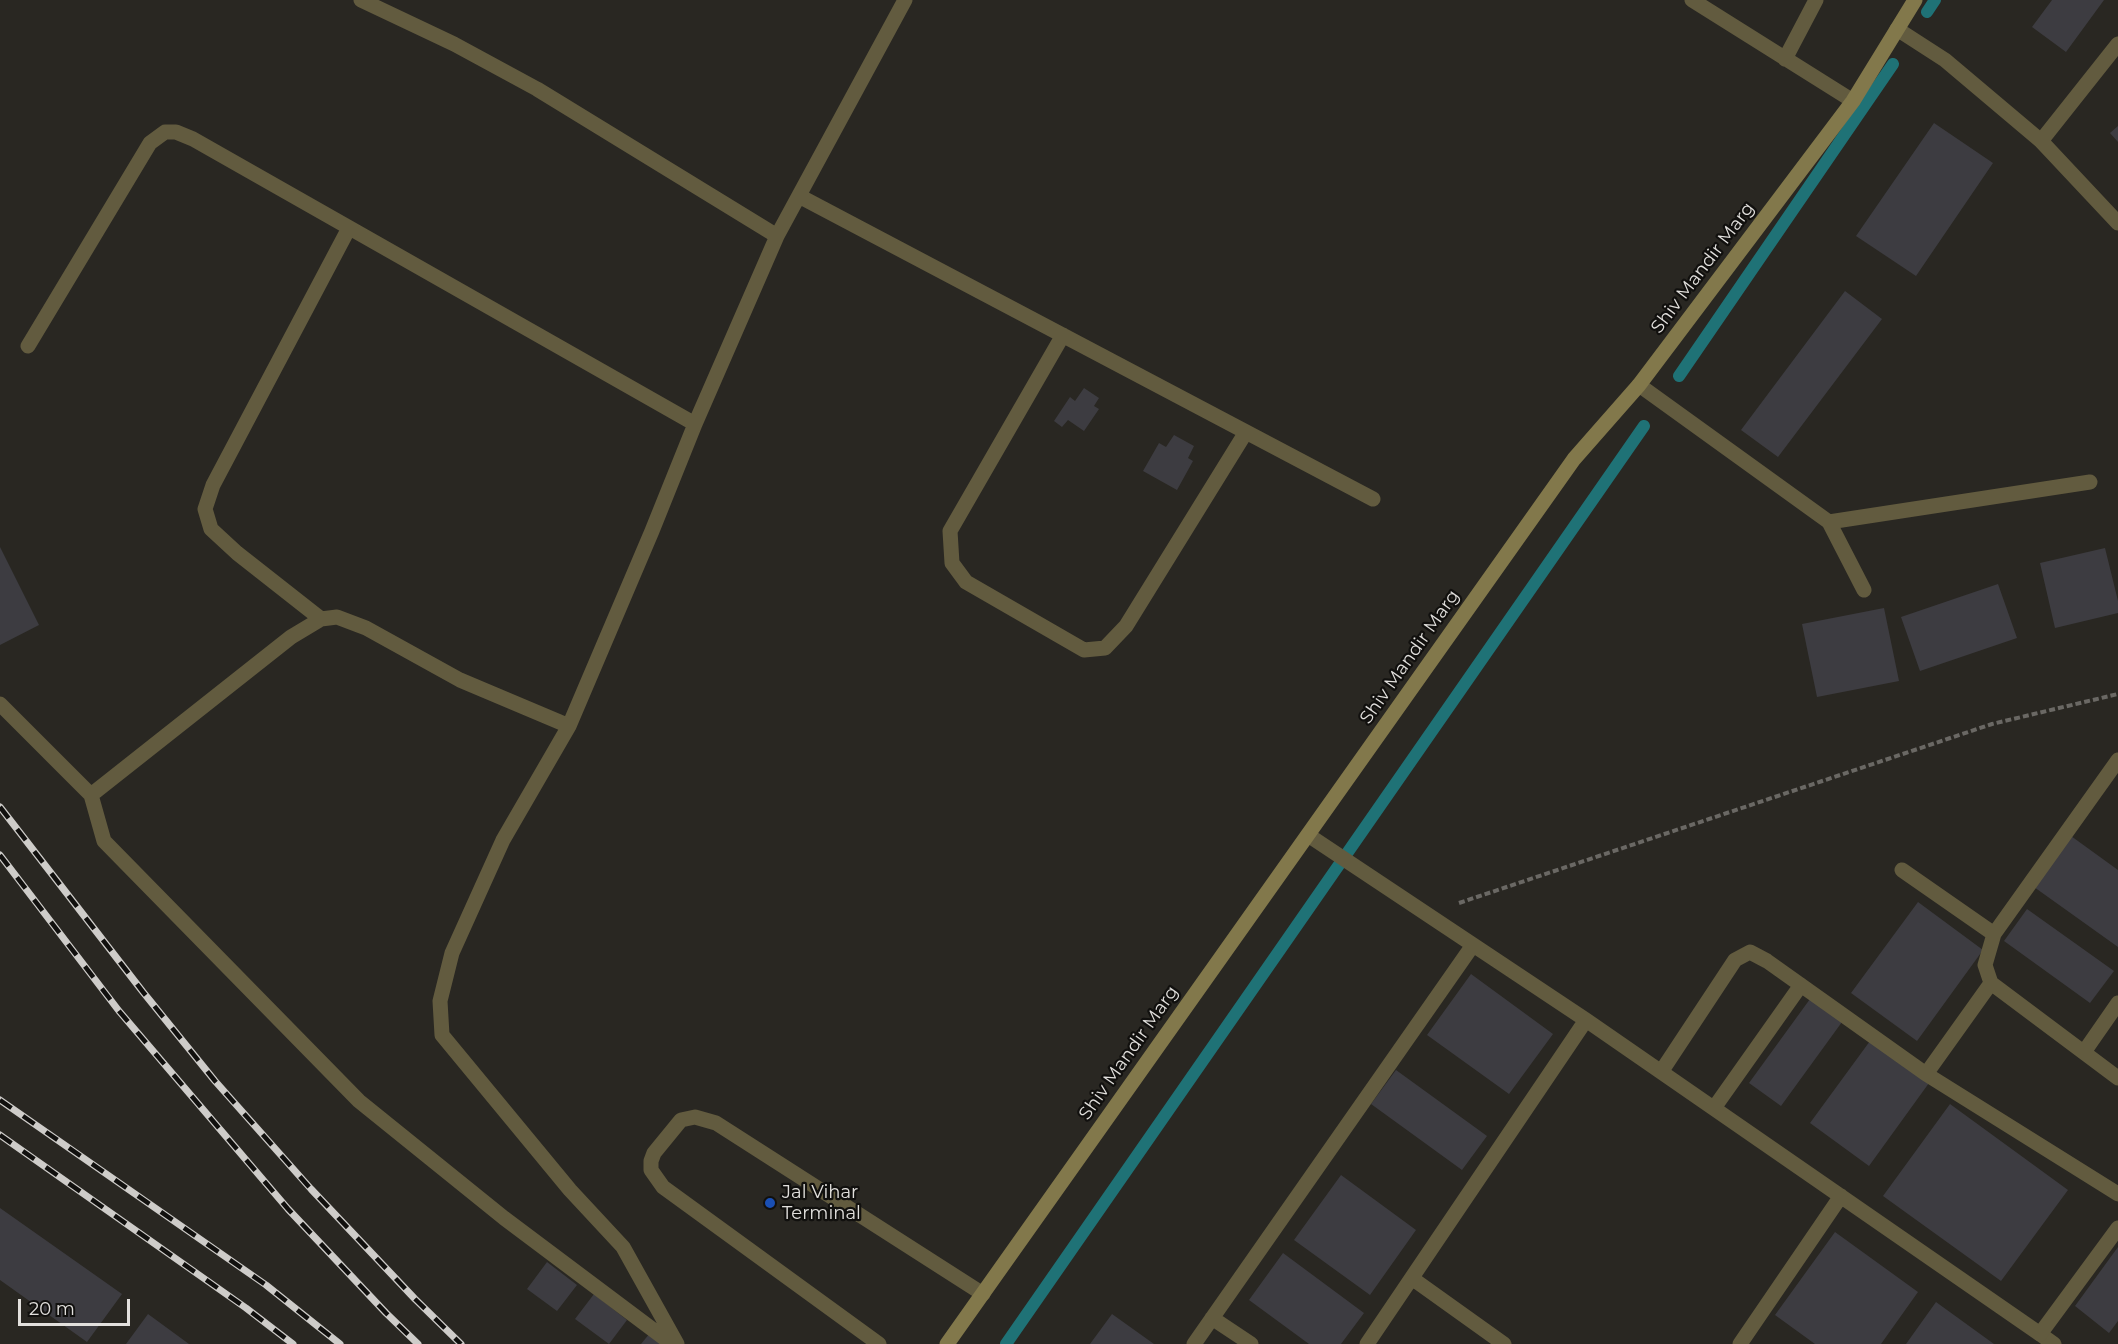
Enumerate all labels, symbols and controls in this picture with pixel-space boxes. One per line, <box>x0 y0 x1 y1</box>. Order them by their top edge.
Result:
street label: Shiv Mandir Marg <box>1647 198 1759 338</box>
street label: Shiv Mandir Marg <box>1356 586 1464 728</box>
street label: Shiv Mandir Marg <box>1075 982 1183 1124</box>
place label: Jal Vihar Terminal <box>782 1182 861 1224</box>
marker: Jal Vihar Terminal <box>763 1196 777 1210</box>
scale bar <box>21 1287 134 1325</box>
text: 20 m <box>29 1298 75 1320</box>

